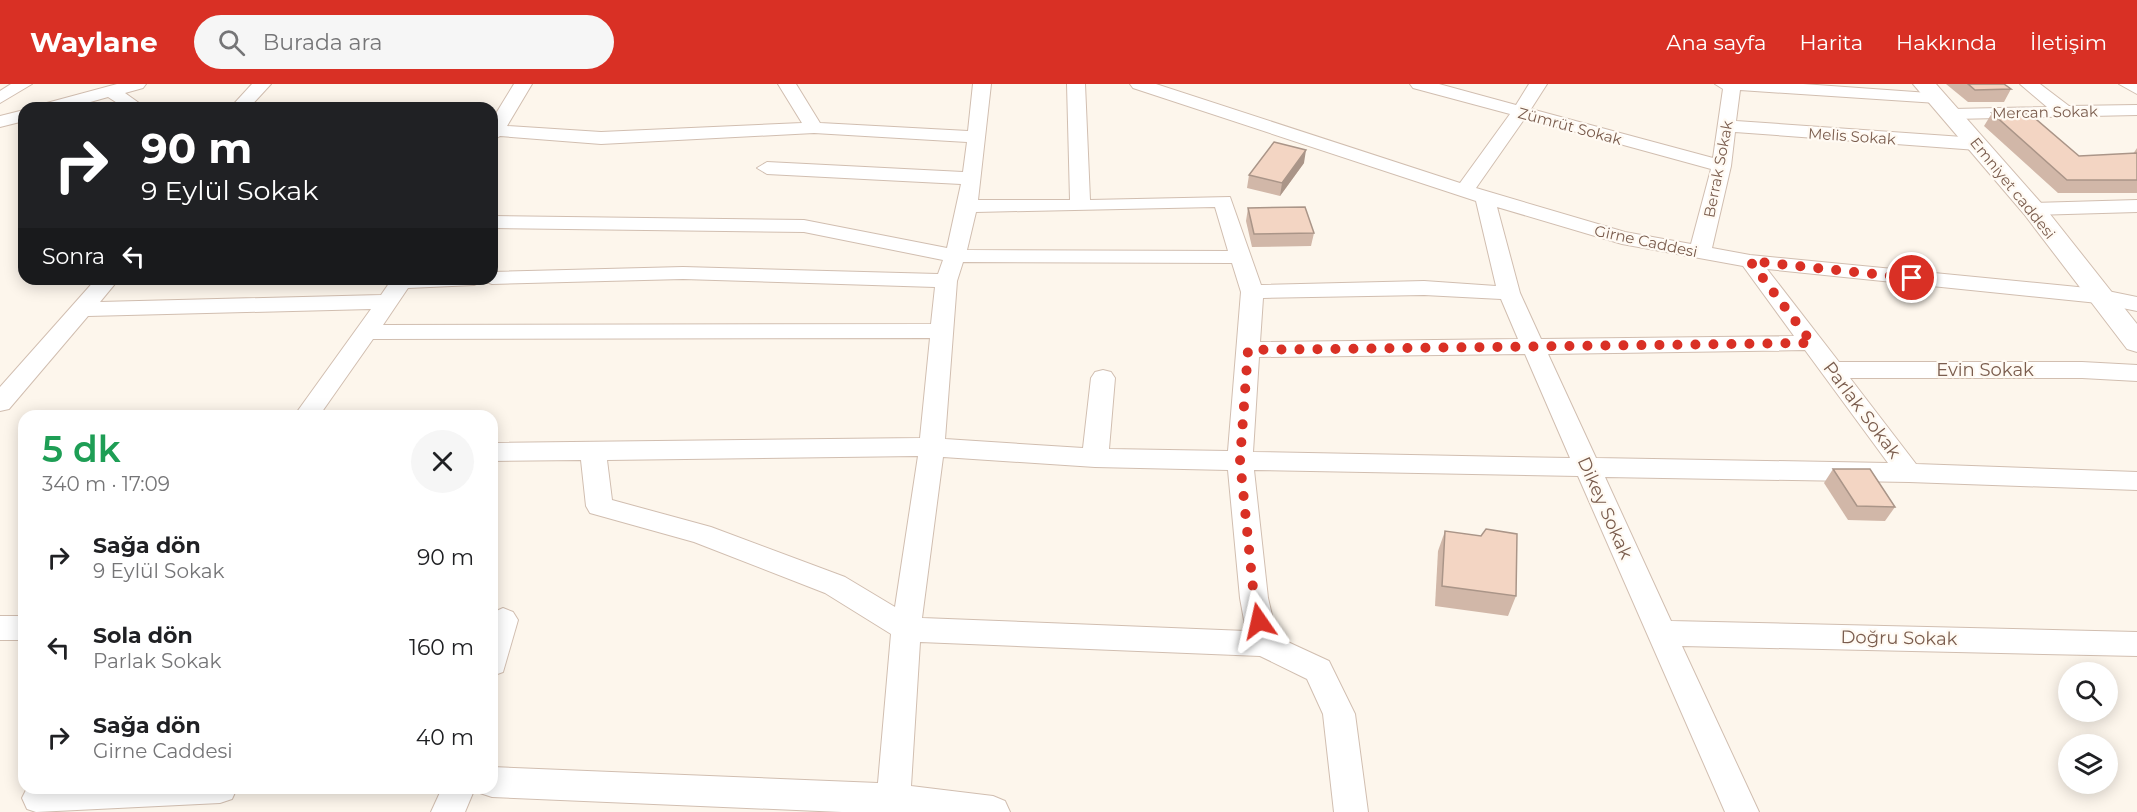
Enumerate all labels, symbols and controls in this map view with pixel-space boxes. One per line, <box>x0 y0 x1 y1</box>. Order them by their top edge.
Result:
search box <box>194 15 614 69</box>
text: Waylane <box>30 25 158 59</box>
icon: search <box>215 26 248 59</box>
text: Burada ara <box>263 29 382 56</box>
text: Ana sayfa <box>1666 30 1766 55</box>
text: Harita <box>1799 30 1863 55</box>
text: Hakkında <box>1896 30 1997 55</box>
text: İletişim <box>2030 30 2107 55</box>
street label: Mercan Sokak <box>1992 102 2098 122</box>
street label: Zümrüt Sokak <box>1516 103 1624 149</box>
street label: Berrak Sokak <box>1699 119 1737 219</box>
text: 90 m <box>141 122 252 174</box>
street label: Melis Sokak <box>1807 123 1897 149</box>
icon: right <box>42 126 120 204</box>
street label: Emniyet caddesi <box>1966 133 2060 243</box>
text: 9 Eylül Sokak <box>141 174 318 207</box>
street label: Girne Caddesi <box>1593 221 1699 261</box>
icon: left <box>117 240 150 273</box>
text: Sonra <box>42 243 105 270</box>
pin <box>1886 252 1937 303</box>
icon: arrive <box>1895 261 1928 294</box>
street label: Parlak Sokak <box>1818 357 1906 463</box>
street label: Evin Sokak <box>1936 359 2034 381</box>
text: 5 dk <box>42 427 121 471</box>
button: close <box>411 430 474 493</box>
street label: Dikey Sokak <box>1573 453 1637 563</box>
text: 340 m · 17:09 <box>42 472 170 496</box>
text: Sağa dön <box>93 532 201 559</box>
icon: right <box>42 541 75 574</box>
text: 90 m <box>417 544 474 571</box>
text: 9 Eylül Sokak <box>93 559 224 583</box>
position arrow <box>1227 589 1291 653</box>
text: Sola dön <box>93 622 193 649</box>
street label: Doğru Sokak <box>1840 626 1958 650</box>
icon: left <box>42 631 75 664</box>
text: 160 m <box>409 634 474 661</box>
text: Parlak Sokak <box>93 649 221 673</box>
map controls <box>2058 662 2118 794</box>
button: search <box>2058 662 2118 722</box>
text: Sağa dön <box>93 712 201 739</box>
icon: right <box>42 721 75 754</box>
text: 40 m <box>416 724 474 751</box>
button: layers <box>2058 734 2118 794</box>
text: Girne Caddesi <box>93 739 233 763</box>

